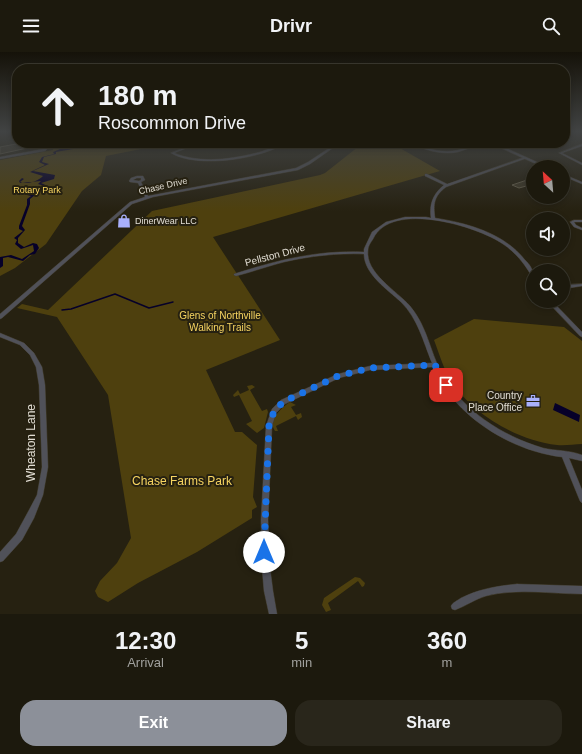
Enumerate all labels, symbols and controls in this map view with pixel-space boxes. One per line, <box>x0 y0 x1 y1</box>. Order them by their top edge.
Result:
icon: menu <box>20 15 42 37</box>
icon: search <box>540 15 562 37</box>
text: Drivr <box>270 16 312 36</box>
icon: ahead <box>32 80 84 132</box>
text: 180 m <box>98 80 177 111</box>
text: Roscommon Drive <box>98 113 246 133</box>
north arrow <box>526 160 570 204</box>
map controls <box>526 160 570 308</box>
street label: Chase Drive <box>138 176 188 196</box>
park label: Rotary Park <box>13 185 61 195</box>
button: sound <box>526 212 570 256</box>
shop icon: DinerWear LLC <box>116 213 132 229</box>
place label: DinerWear LLC <box>135 216 197 226</box>
street label: Pellston Drive <box>244 242 307 268</box>
button: search <box>526 264 570 308</box>
park label: Glens of Northville Walking Trails <box>179 310 261 333</box>
pin <box>429 368 463 402</box>
icon: arrive <box>435 374 457 396</box>
place label: Country Place Office <box>468 390 522 413</box>
office icon: Country Place Office <box>525 393 541 409</box>
street label: Wheaton Lane <box>24 404 38 482</box>
park label: Chase Farms Park <box>132 474 233 488</box>
position arrow <box>243 531 285 573</box>
text: 12:30 <box>115 627 176 654</box>
text: 5 <box>295 627 308 654</box>
text: 360 <box>427 627 467 654</box>
text: Arrival <box>127 655 164 670</box>
text: min <box>291 655 312 670</box>
text: m <box>442 655 452 670</box>
button: Exit <box>20 700 287 746</box>
button: Share <box>295 700 562 746</box>

